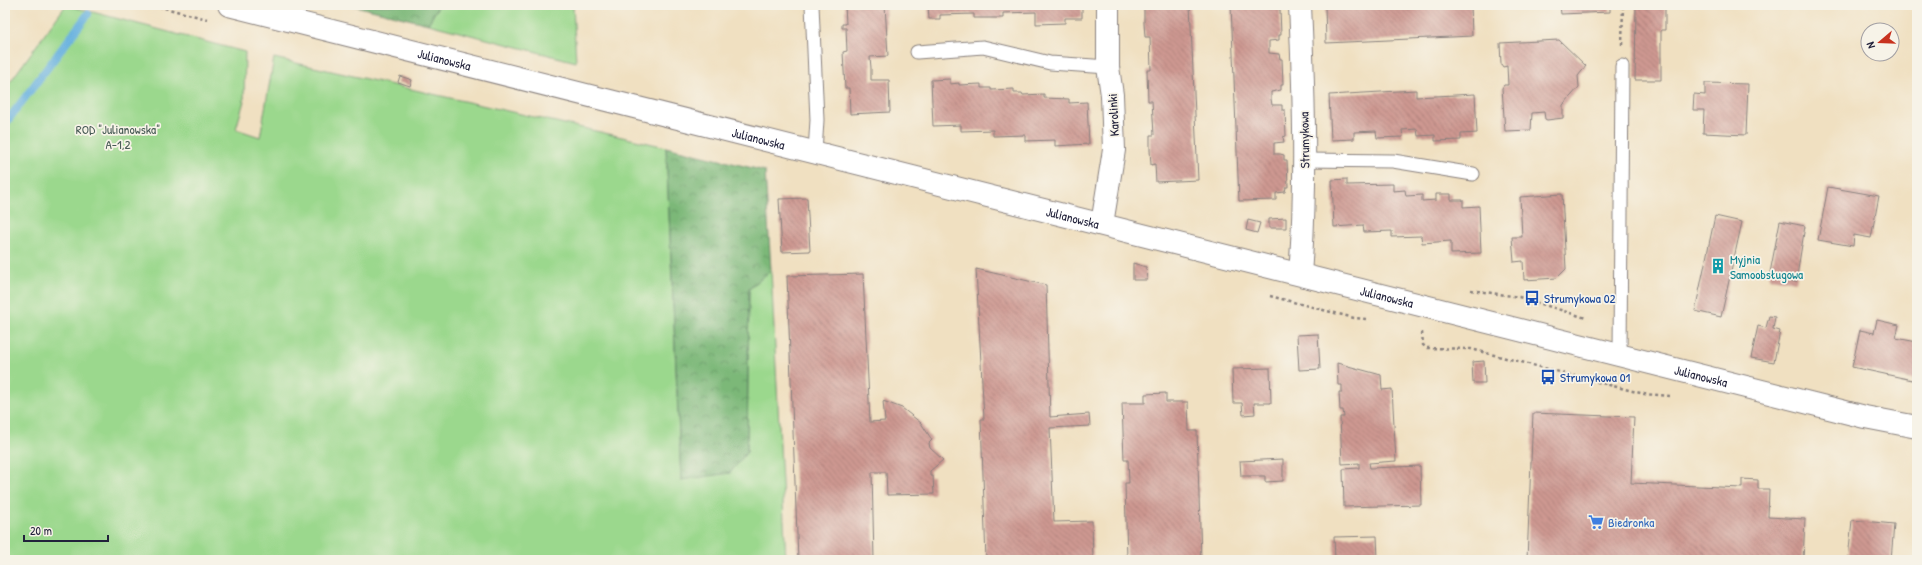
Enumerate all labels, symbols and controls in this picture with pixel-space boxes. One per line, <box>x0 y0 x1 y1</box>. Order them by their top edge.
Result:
north arrow <box>1860 22 1900 62</box>
text: N <box>1863 40 1878 50</box>
street label: Julianowska <box>416 44 473 75</box>
street label: Karolinki <box>1103 93 1123 137</box>
street label: Strumykowa <box>1295 111 1313 169</box>
park label: ROD "Julianowska" A-1,2 <box>76 120 160 153</box>
street label: Julianowska <box>730 123 787 154</box>
street label: Julianowska <box>1044 202 1101 233</box>
place label: Myjnia Samoobsługowa <box>1730 250 1803 283</box>
building icon: Myjnia Samoobsługowa <box>1709 257 1727 275</box>
street label: Julianowska <box>1358 281 1415 312</box>
bus stop icon: Strumykowa 02 <box>1523 289 1541 307</box>
place label: Strumykowa 02 <box>1544 289 1616 307</box>
street label: Julianowska <box>1673 360 1730 391</box>
bus stop icon: Strumykowa 01 <box>1539 368 1557 386</box>
place label: Strumykowa 01 <box>1560 368 1631 386</box>
supermarket icon: Biedronka <box>1587 513 1605 531</box>
place label: Biedronka <box>1608 513 1654 531</box>
scale bar <box>24 517 108 543</box>
text: 20 m <box>30 522 52 539</box>

